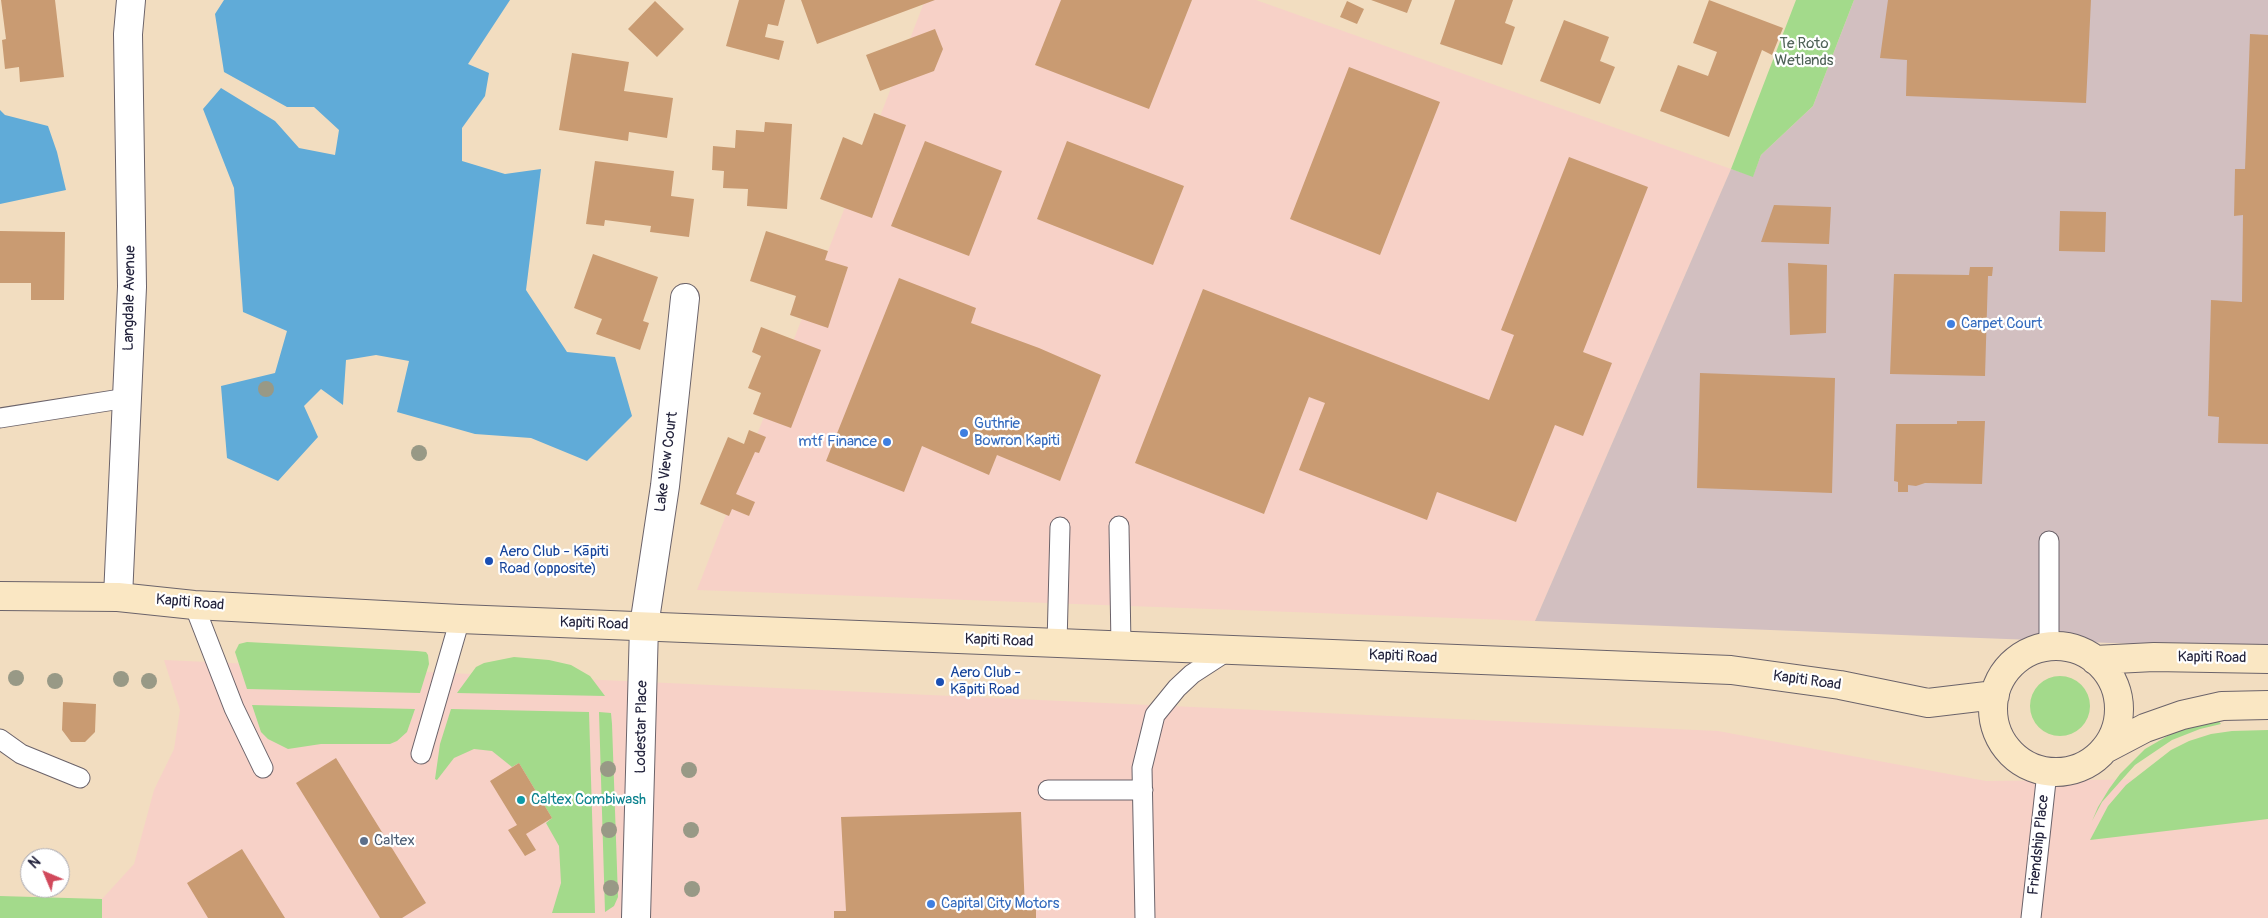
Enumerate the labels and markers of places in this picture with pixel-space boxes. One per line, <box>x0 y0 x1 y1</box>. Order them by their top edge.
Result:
place label: Carpet Court <box>1961 315 2043 333</box>
marker: Carpet Court <box>1945 318 1957 330</box>
place label: Guthrie Bowron Kapiti <box>974 415 1060 450</box>
marker: Guthrie Bowron Kapiti <box>958 427 970 439</box>
place label: mtf Finance <box>798 433 877 451</box>
marker: mtf Finance <box>881 436 893 448</box>
place label: Aero Club - Kāpiti Road (opposite) <box>499 543 608 578</box>
marker: Aero Club - Kāpiti Road (opposite) <box>483 555 495 567</box>
place label: Aero Club - Kāpiti Road <box>950 664 1021 699</box>
marker: Aero Club - Kāpiti Road <box>934 676 946 688</box>
place label: Caltex Combiwash <box>531 791 646 809</box>
marker: Caltex Combiwash <box>515 794 527 806</box>
place label: Caltex <box>374 832 415 850</box>
marker: Caltex <box>358 835 370 847</box>
place label: Capital City Motors <box>941 895 1059 913</box>
marker: Capital City Motors <box>925 898 937 910</box>

